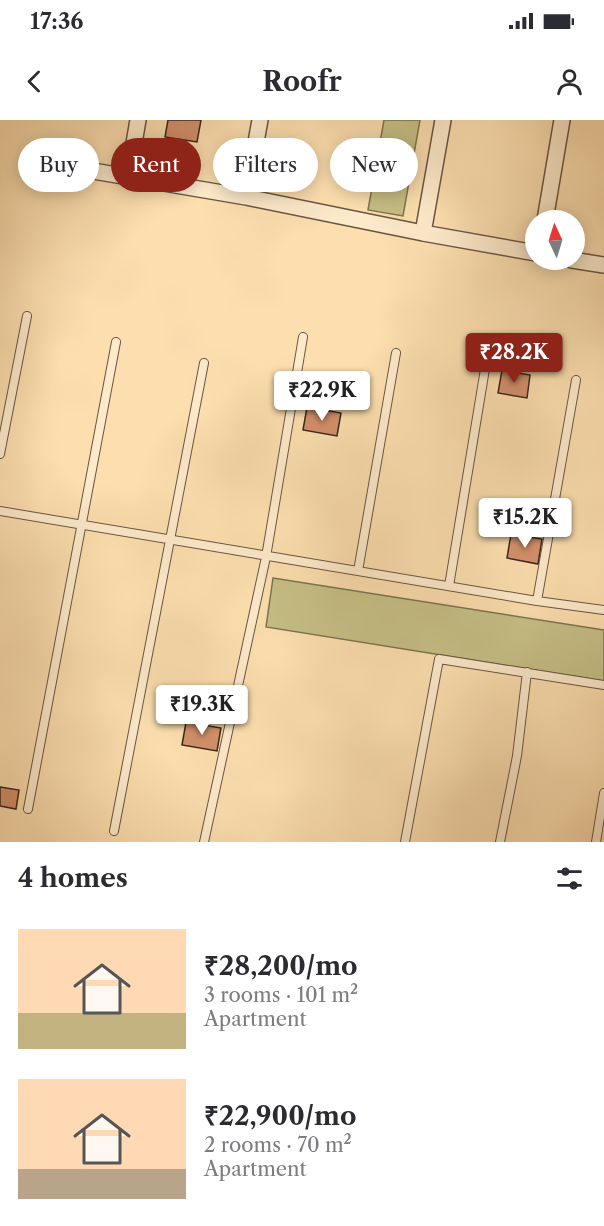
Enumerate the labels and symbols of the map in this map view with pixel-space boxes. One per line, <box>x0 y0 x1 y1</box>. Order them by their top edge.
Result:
north arrow <box>525 210 585 270</box>
pin: ₹28.2K <box>465 333 563 384</box>
pin: ₹22.9K <box>273 371 371 422</box>
pin: ₹15.2K <box>476 498 574 549</box>
pin: ₹19.3K <box>153 685 251 736</box>

